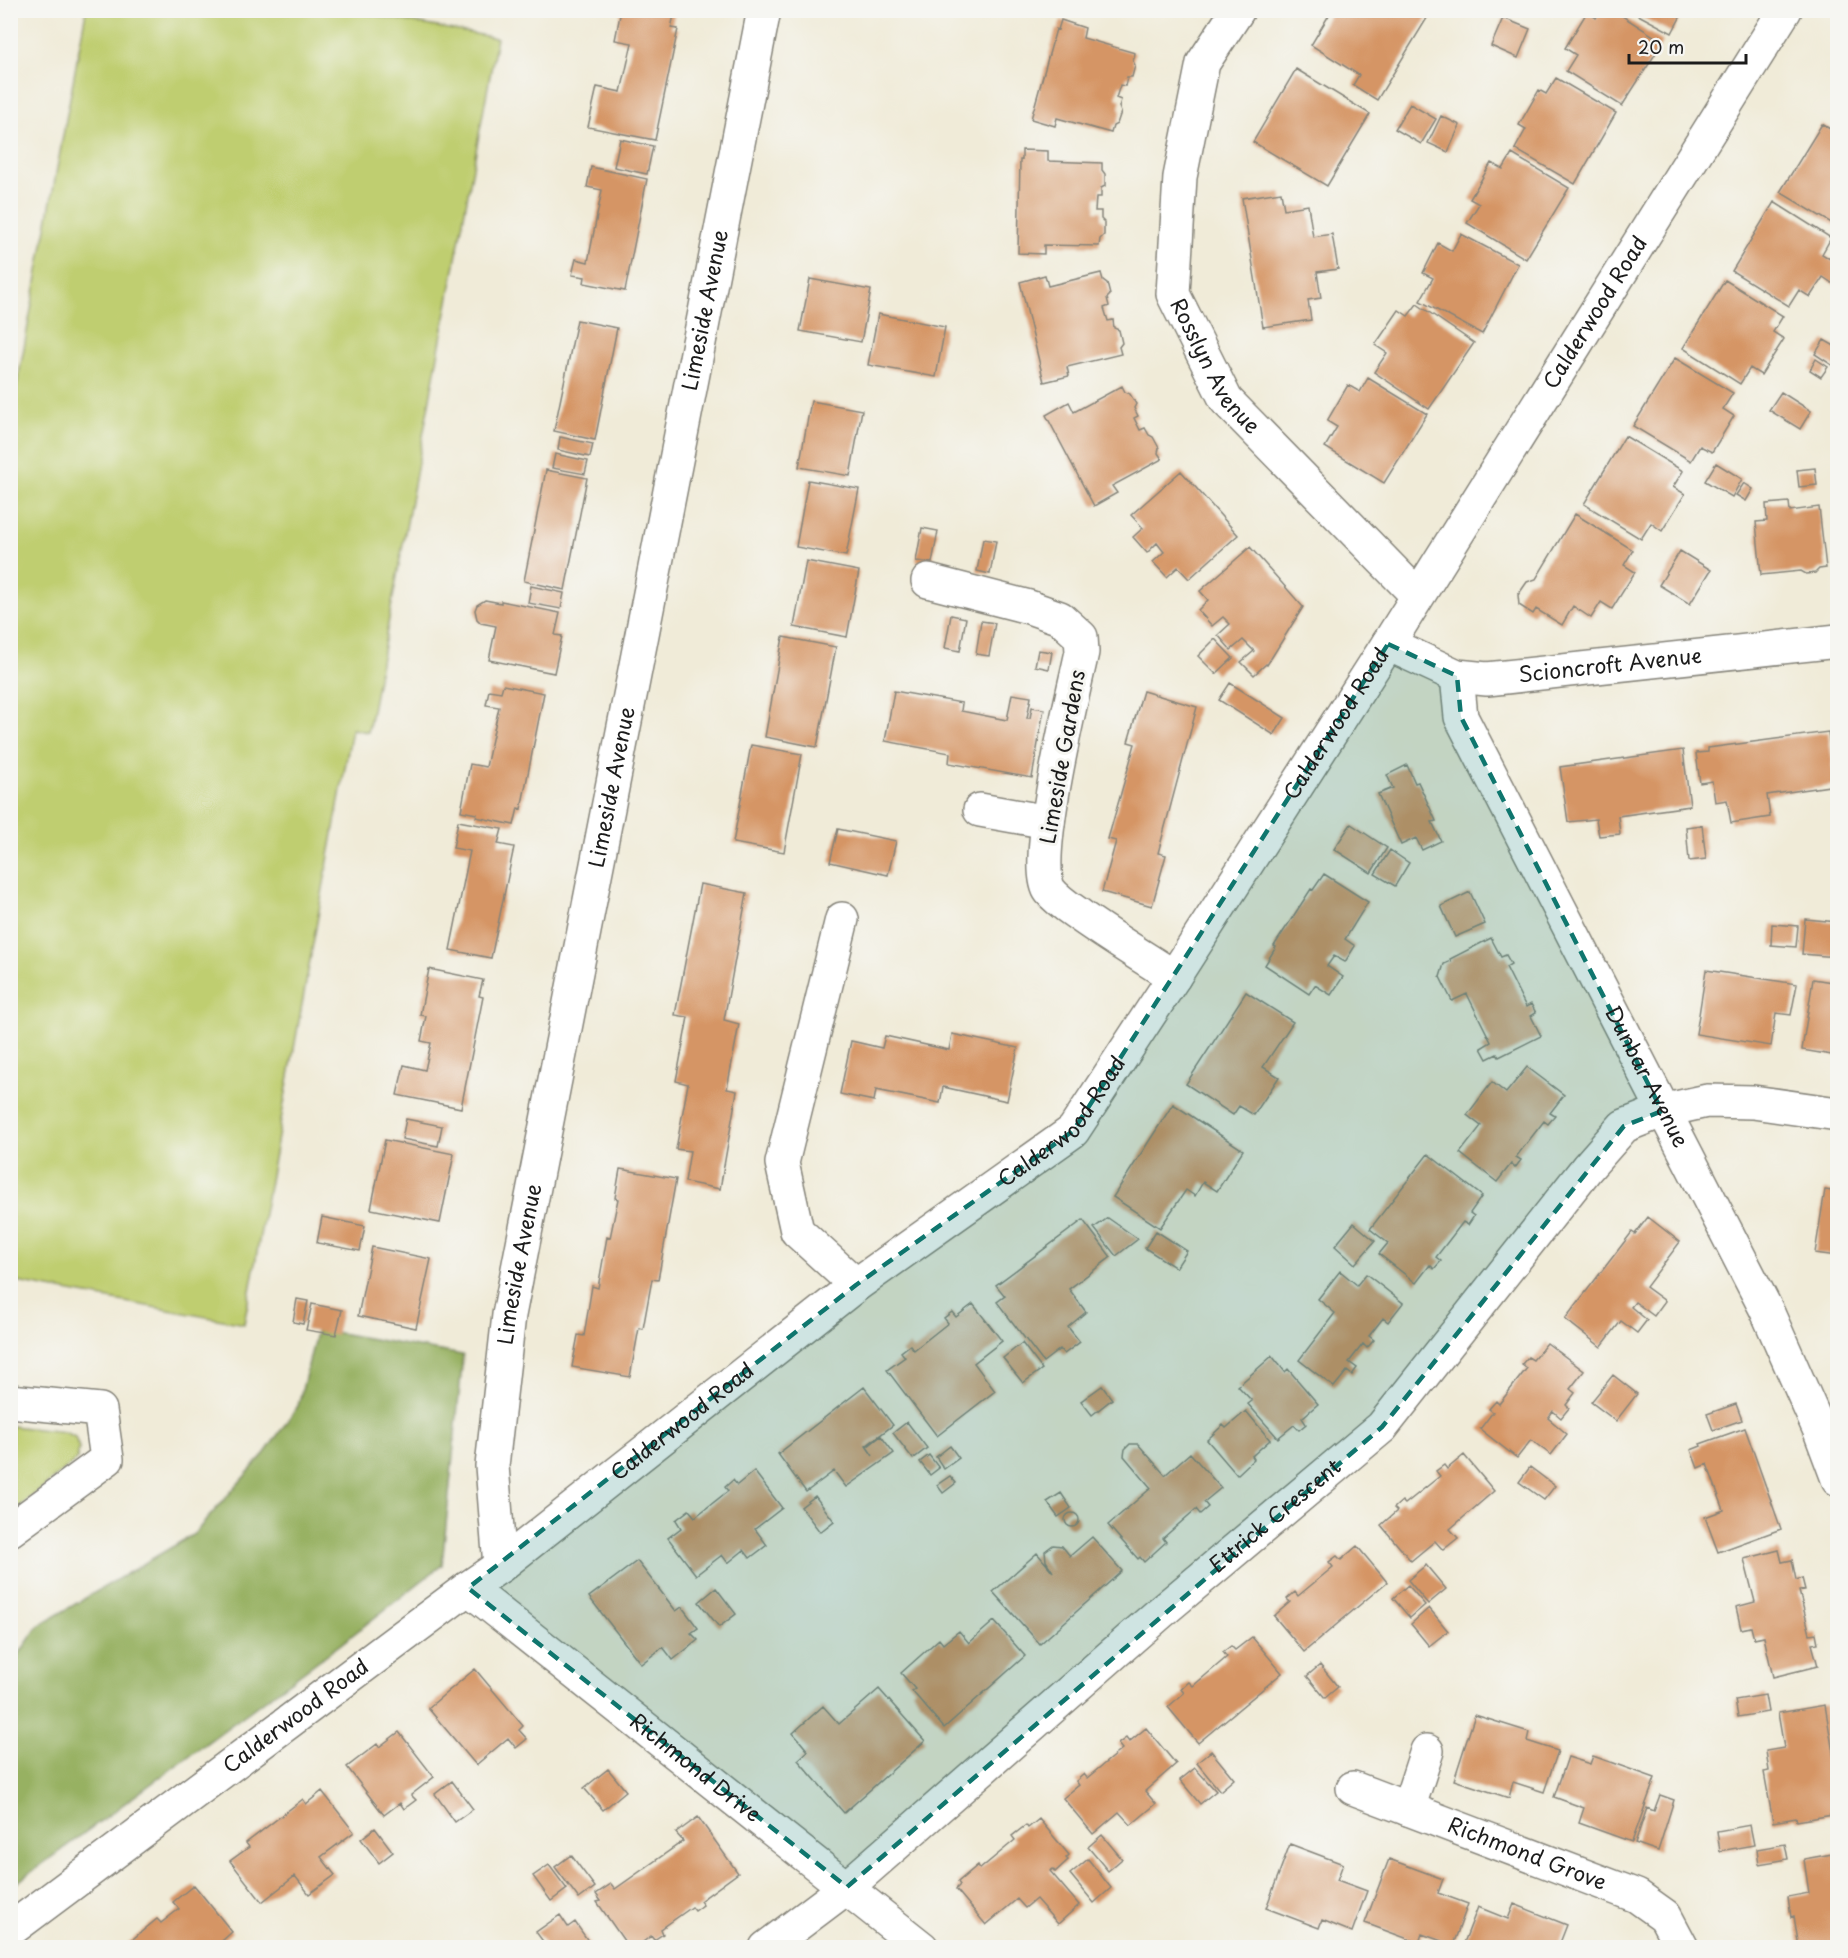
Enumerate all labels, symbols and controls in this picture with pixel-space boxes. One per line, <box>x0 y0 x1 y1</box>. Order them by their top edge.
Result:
scale bar <box>1629 27 1746 65</box>
text: 20 m <box>1638 33 1684 60</box>
street label: Limeside Avenue <box>672 227 735 393</box>
street label: Calderwood Road <box>1534 229 1654 394</box>
street label: Rosslyn Avenue <box>1164 292 1269 440</box>
street label: Scioncroft Avenue <box>1517 638 1703 690</box>
street label: Calderwood Road <box>1274 641 1396 805</box>
street label: Limeside Gardens <box>1030 667 1092 846</box>
street label: Limeside Avenue <box>579 704 642 870</box>
street label: Dunbar Avenue <box>1598 999 1698 1152</box>
street label: Calderwood Road <box>990 1049 1132 1194</box>
street label: Limeside Avenue <box>488 1181 548 1346</box>
street label: Calderwood Road <box>603 1354 760 1487</box>
street label: Ettrick Crescent <box>1201 1450 1347 1579</box>
street label: Calderwood Road <box>215 1650 375 1780</box>
street label: Richmond Drive <box>624 1704 769 1829</box>
street label: Richmond Grove <box>1444 1808 1612 1897</box>

